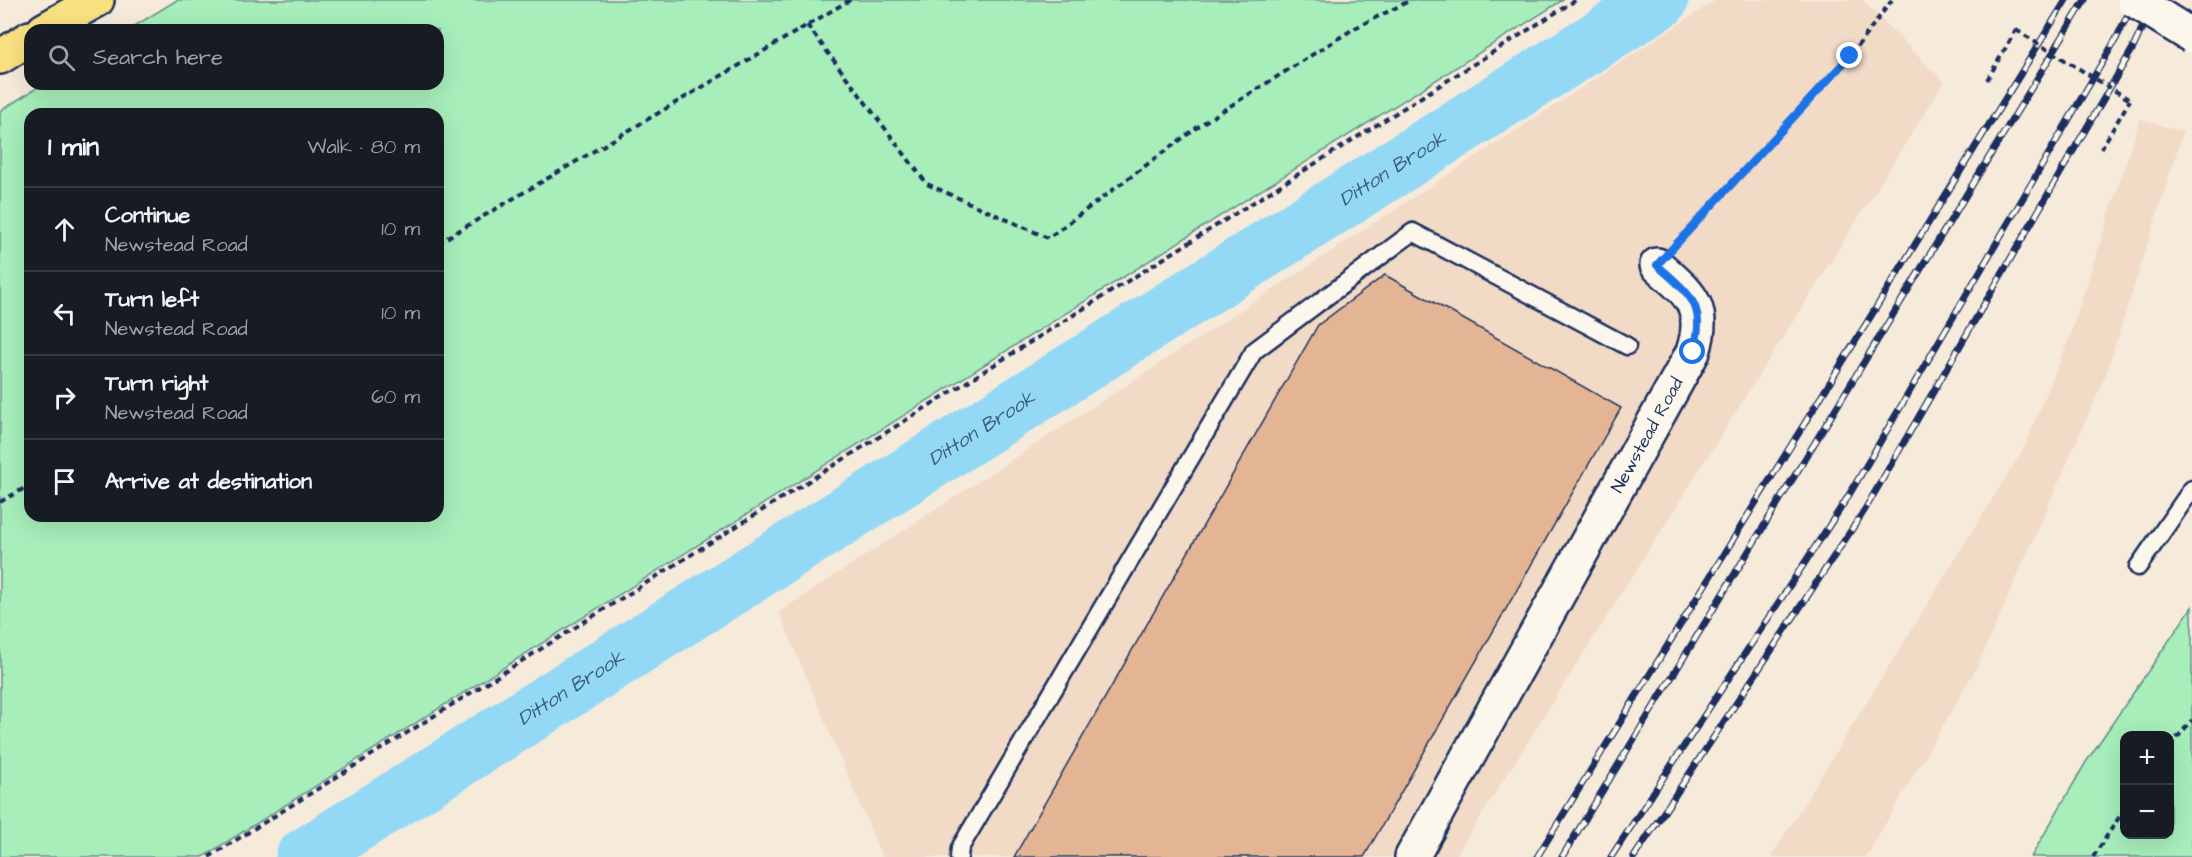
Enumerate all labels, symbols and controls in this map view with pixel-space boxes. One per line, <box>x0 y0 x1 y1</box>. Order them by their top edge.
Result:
search box <box>24 24 444 90</box>
icon: search <box>45 41 78 74</box>
text: Search here <box>93 42 223 73</box>
route end <box>1836 42 1862 68</box>
water label: Ditton Brook <box>1334 124 1452 213</box>
text: 1 min <box>48 129 99 165</box>
text: Walk · 80 m <box>308 133 420 161</box>
text: Continue <box>105 200 190 231</box>
icon: ahead <box>48 213 81 246</box>
text: 10 m <box>381 215 420 243</box>
text: Newstead Road <box>105 231 248 259</box>
text: Turn left <box>105 284 199 315</box>
icon: left <box>48 297 81 330</box>
text: 10 m <box>381 299 420 327</box>
text: Newstead Road <box>105 315 248 343</box>
route start <box>1679 338 1705 364</box>
text: Turn right <box>105 368 208 399</box>
street label: Newstead Road <box>1605 373 1689 497</box>
icon: right <box>48 381 81 414</box>
text: 60 m <box>371 383 420 411</box>
water label: Ditton Brook <box>923 384 1041 473</box>
text: Newstead Road <box>105 399 248 427</box>
icon: arrive <box>48 465 81 498</box>
text: Arrive at destination <box>105 466 312 497</box>
water label: Ditton Brook <box>512 644 631 732</box>
map controls <box>2120 731 2174 839</box>
button: + <box>2120 731 2174 785</box>
button: − <box>2120 785 2174 839</box>

